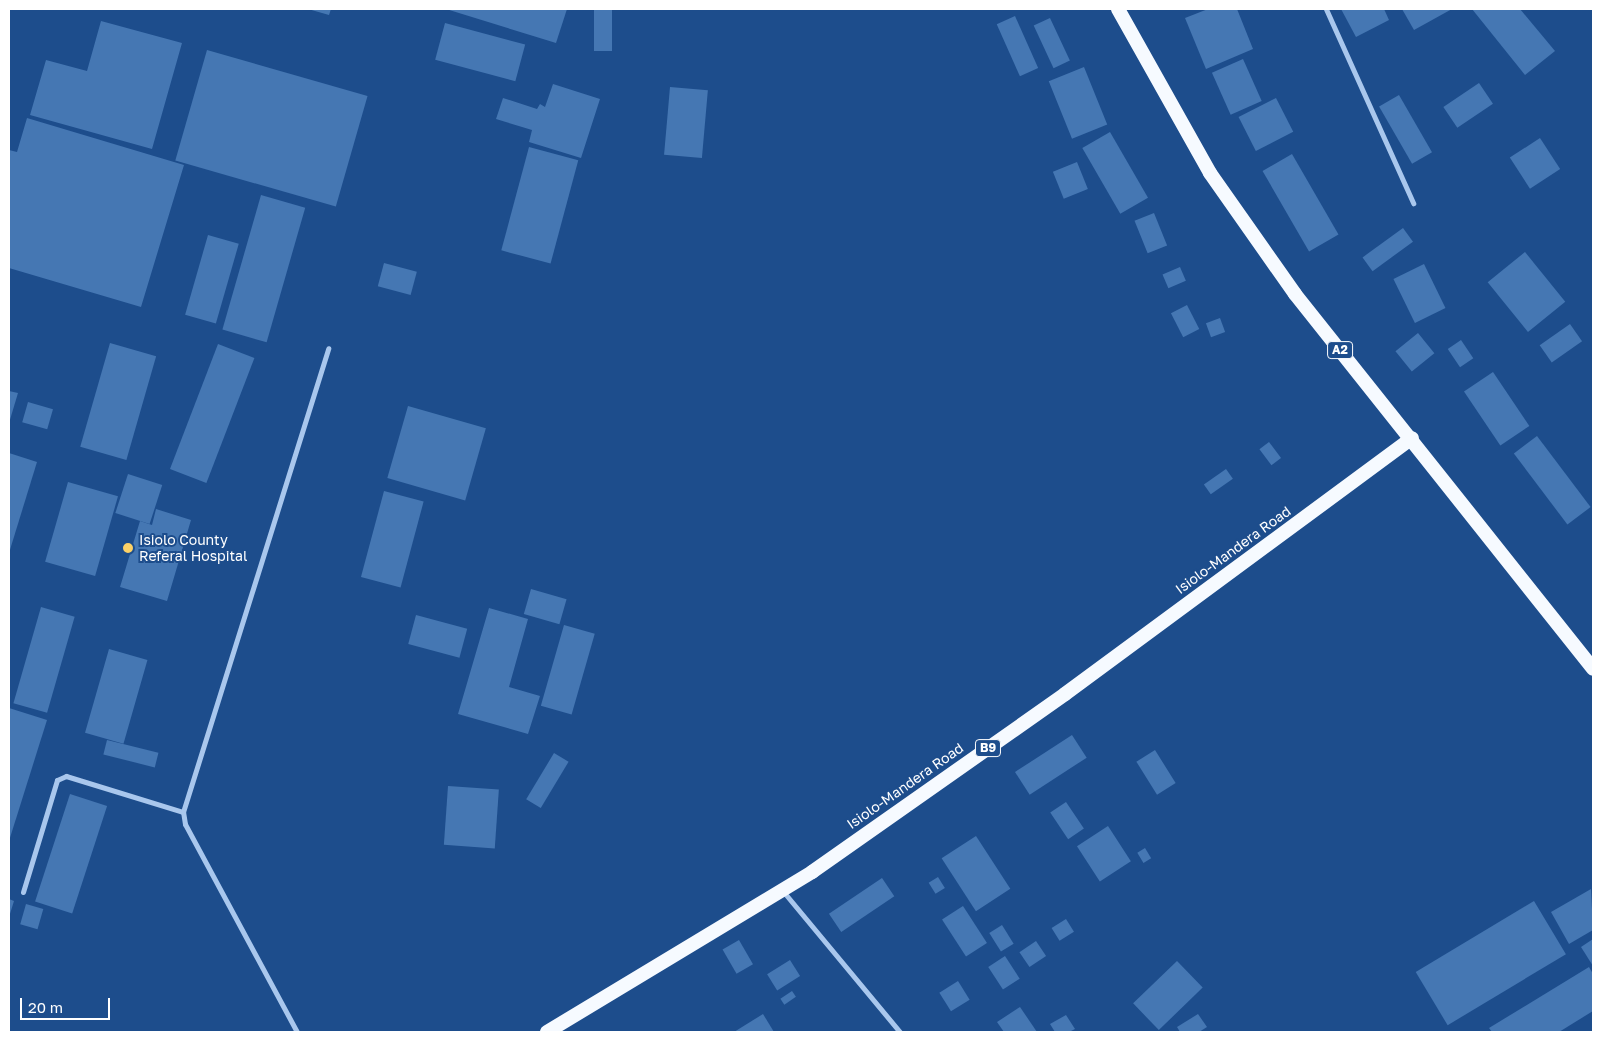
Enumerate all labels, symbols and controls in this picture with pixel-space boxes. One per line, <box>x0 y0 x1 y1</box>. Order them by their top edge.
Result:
road number: A2 <box>1326 340 1354 360</box>
street label: Isiolo-Mandera Road <box>1172 503 1294 597</box>
place label: Isiolo County Referal Hospital <box>139 532 247 564</box>
marker: Isiolo County Referal Hospital <box>121 541 135 555</box>
road number: B9 <box>974 738 1002 758</box>
street label: Isiolo-Mandera Road <box>844 739 966 833</box>
scale bar <box>22 988 112 1020</box>
text: 20 m <box>28 998 63 1016</box>

